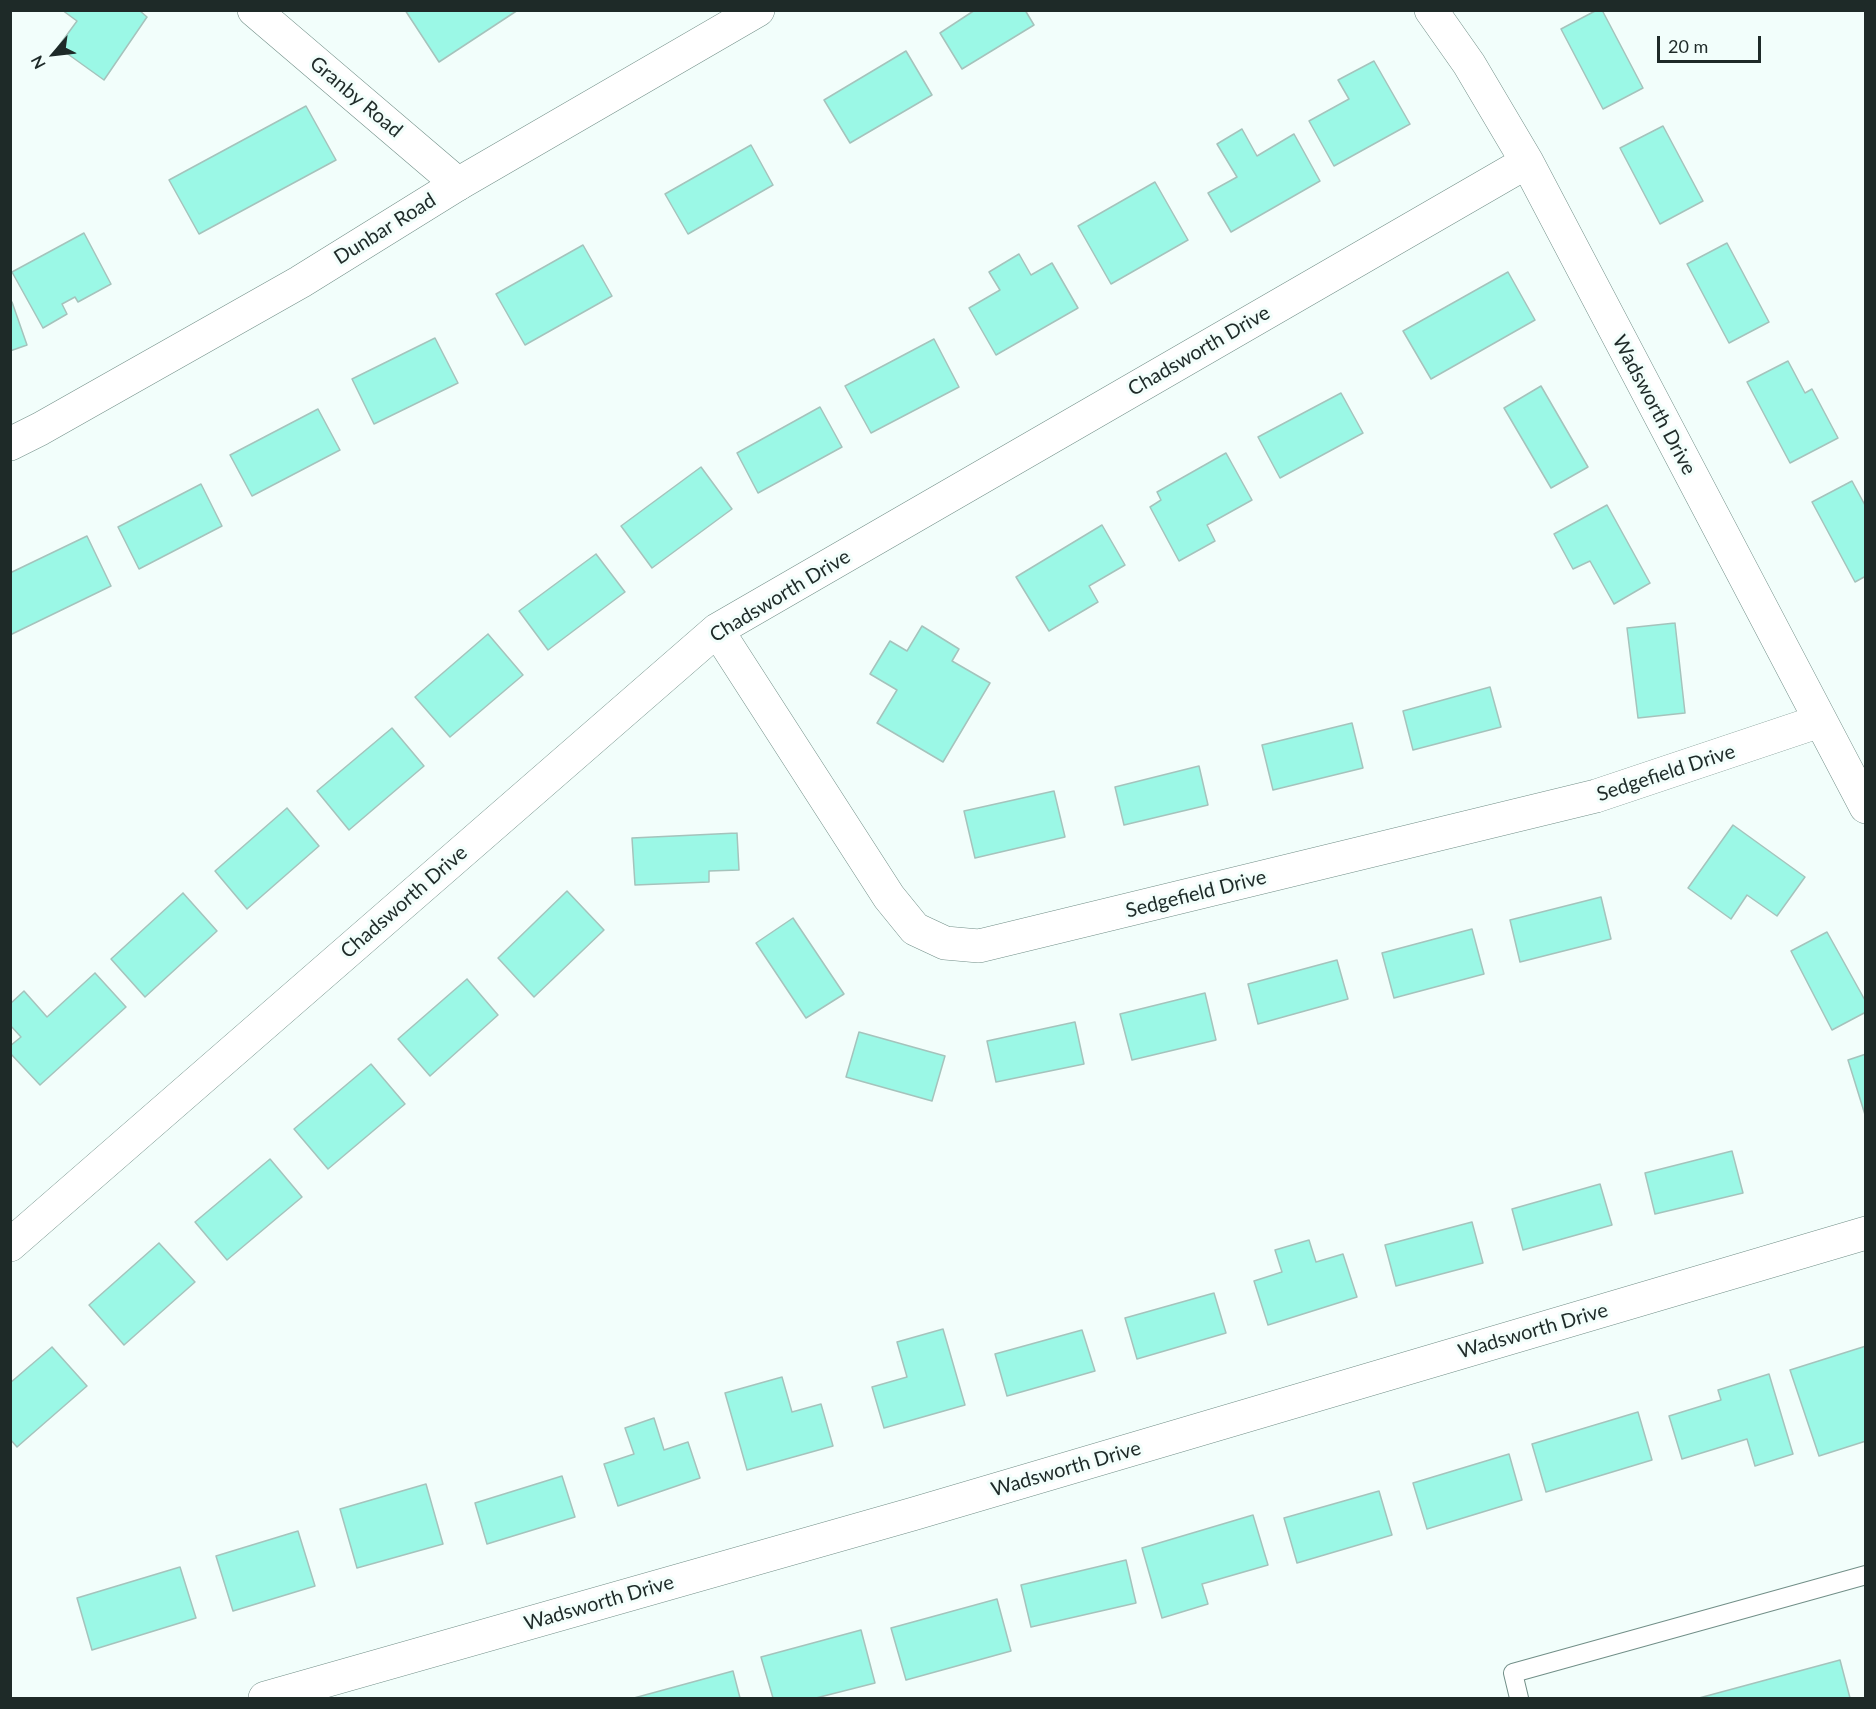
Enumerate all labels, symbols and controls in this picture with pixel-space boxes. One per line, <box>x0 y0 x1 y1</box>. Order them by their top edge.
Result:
north arrow <box>24 24 84 84</box>
scale bar <box>1660 24 1764 62</box>
text: 20 m <box>1668 35 1708 57</box>
street label: Granby Road <box>305 51 407 143</box>
text: N <box>26 53 49 73</box>
street label: Dunbar Road <box>330 188 440 270</box>
street label: Chadsworth Drive <box>1124 301 1274 401</box>
street label: Wadsworth Drive <box>1607 331 1701 479</box>
street label: Chadsworth Drive <box>705 545 855 647</box>
street label: Sedgefield Drive <box>1594 739 1738 807</box>
street label: Chadsworth Drive <box>336 841 472 963</box>
street label: Sedgefield Drive <box>1123 865 1269 923</box>
street label: Wadsworth Drive <box>1455 1298 1611 1364</box>
street label: Wadsworth Drive <box>988 1436 1144 1502</box>
street label: Wadsworth Drive <box>521 1570 677 1636</box>

